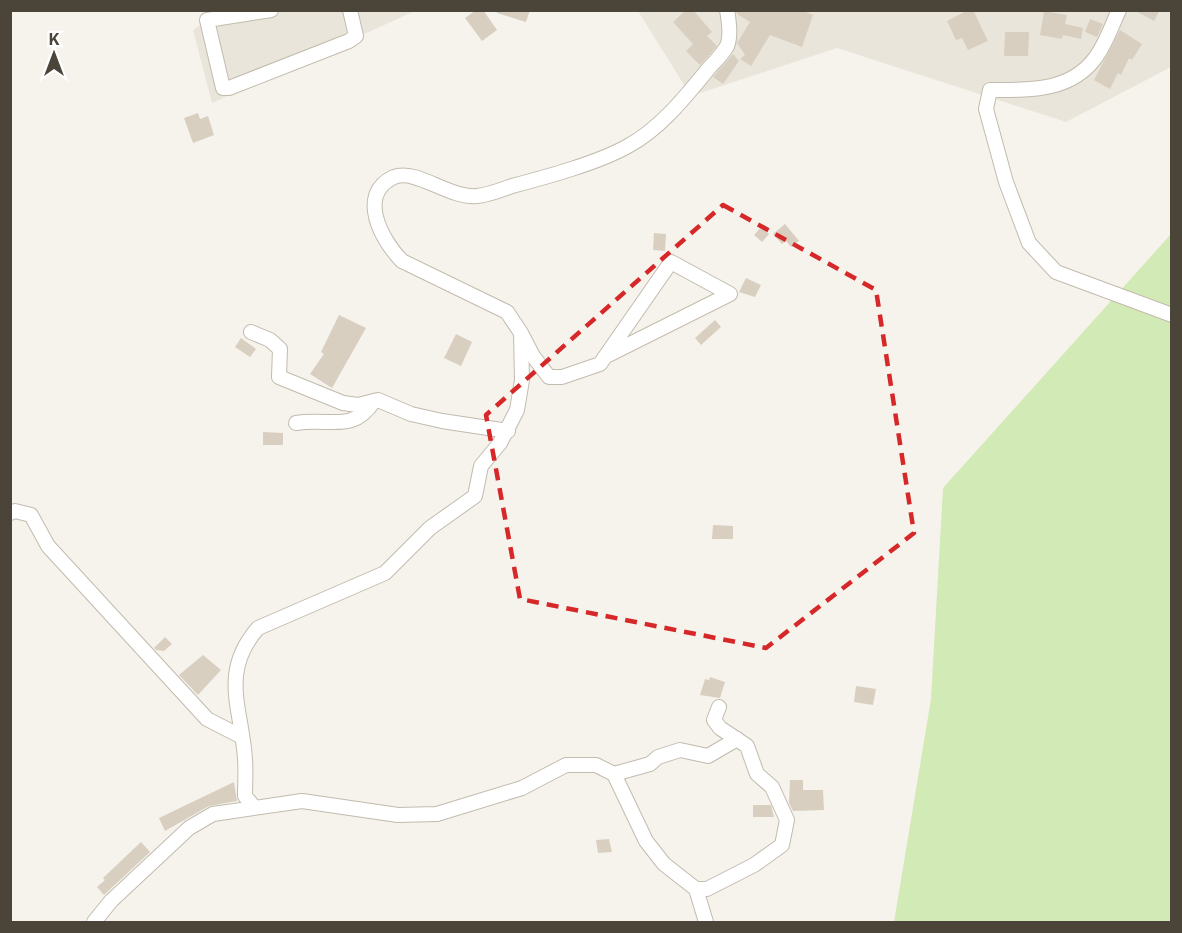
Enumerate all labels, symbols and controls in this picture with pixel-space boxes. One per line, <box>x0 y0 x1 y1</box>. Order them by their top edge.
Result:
north arrow <box>24 24 84 84</box>
text: K <box>48 29 60 49</box>

